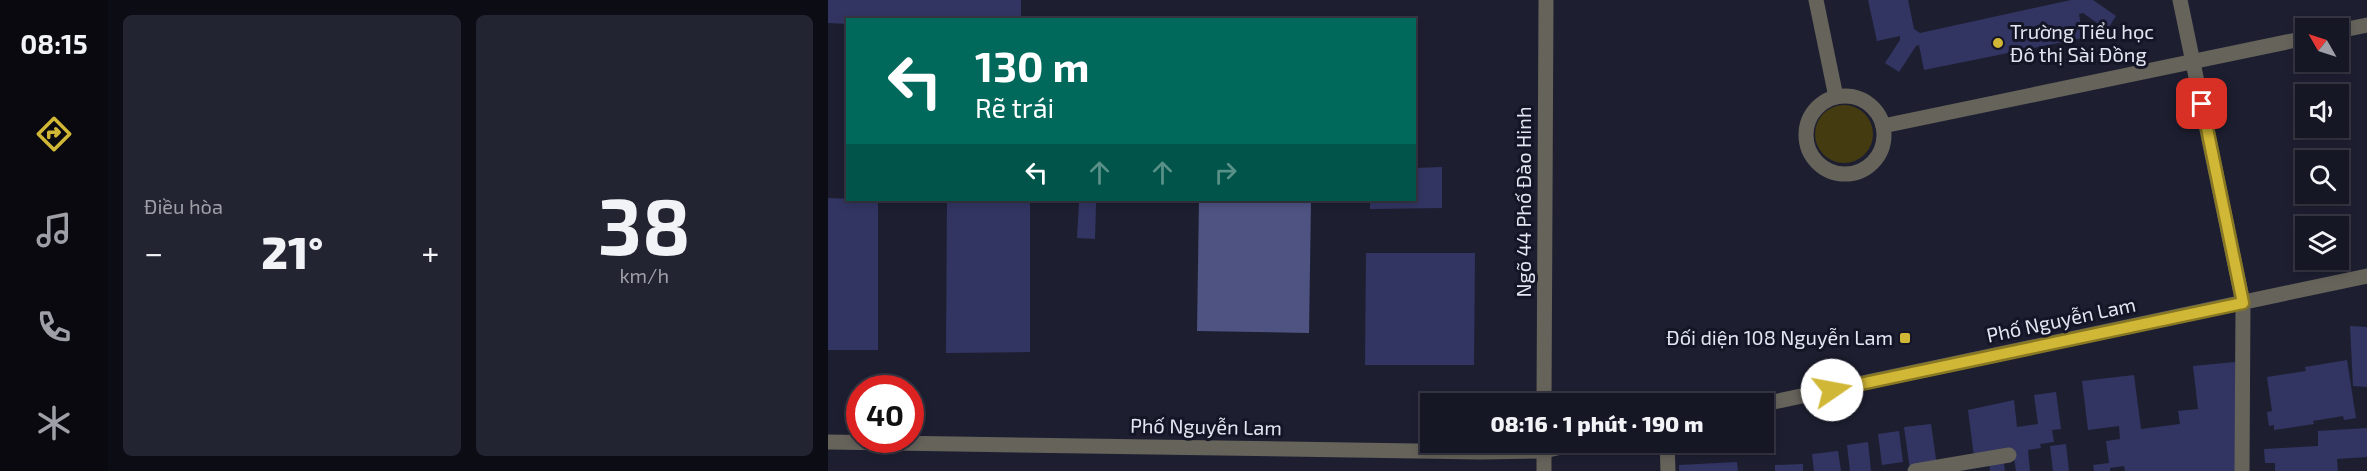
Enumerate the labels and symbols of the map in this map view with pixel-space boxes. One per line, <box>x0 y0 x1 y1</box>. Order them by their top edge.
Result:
north arrow <box>2295 18 2349 72</box>
place label: Trường Tiểu học Đô thị Sài Đồng <box>2010 19 2154 66</box>
marker: Trường Tiểu học Đô thị Sài Đồng <box>1991 36 2005 50</box>
pin <box>2176 78 2227 129</box>
street label: Ngõ 44 Phố Đào Hinh <box>1511 106 1535 298</box>
street label: Phố Nguyễn Lam <box>1984 291 2138 347</box>
place label: Đối diện 108 Nguyễn Lam <box>1666 325 1893 349</box>
marker: Đối diện 108 Nguyễn Lam <box>1898 331 1912 345</box>
position arrow <box>1800 358 1864 422</box>
speed limit sign: 40 <box>846 375 924 453</box>
street label: Phố Nguyễn Lam <box>1130 413 1282 439</box>

